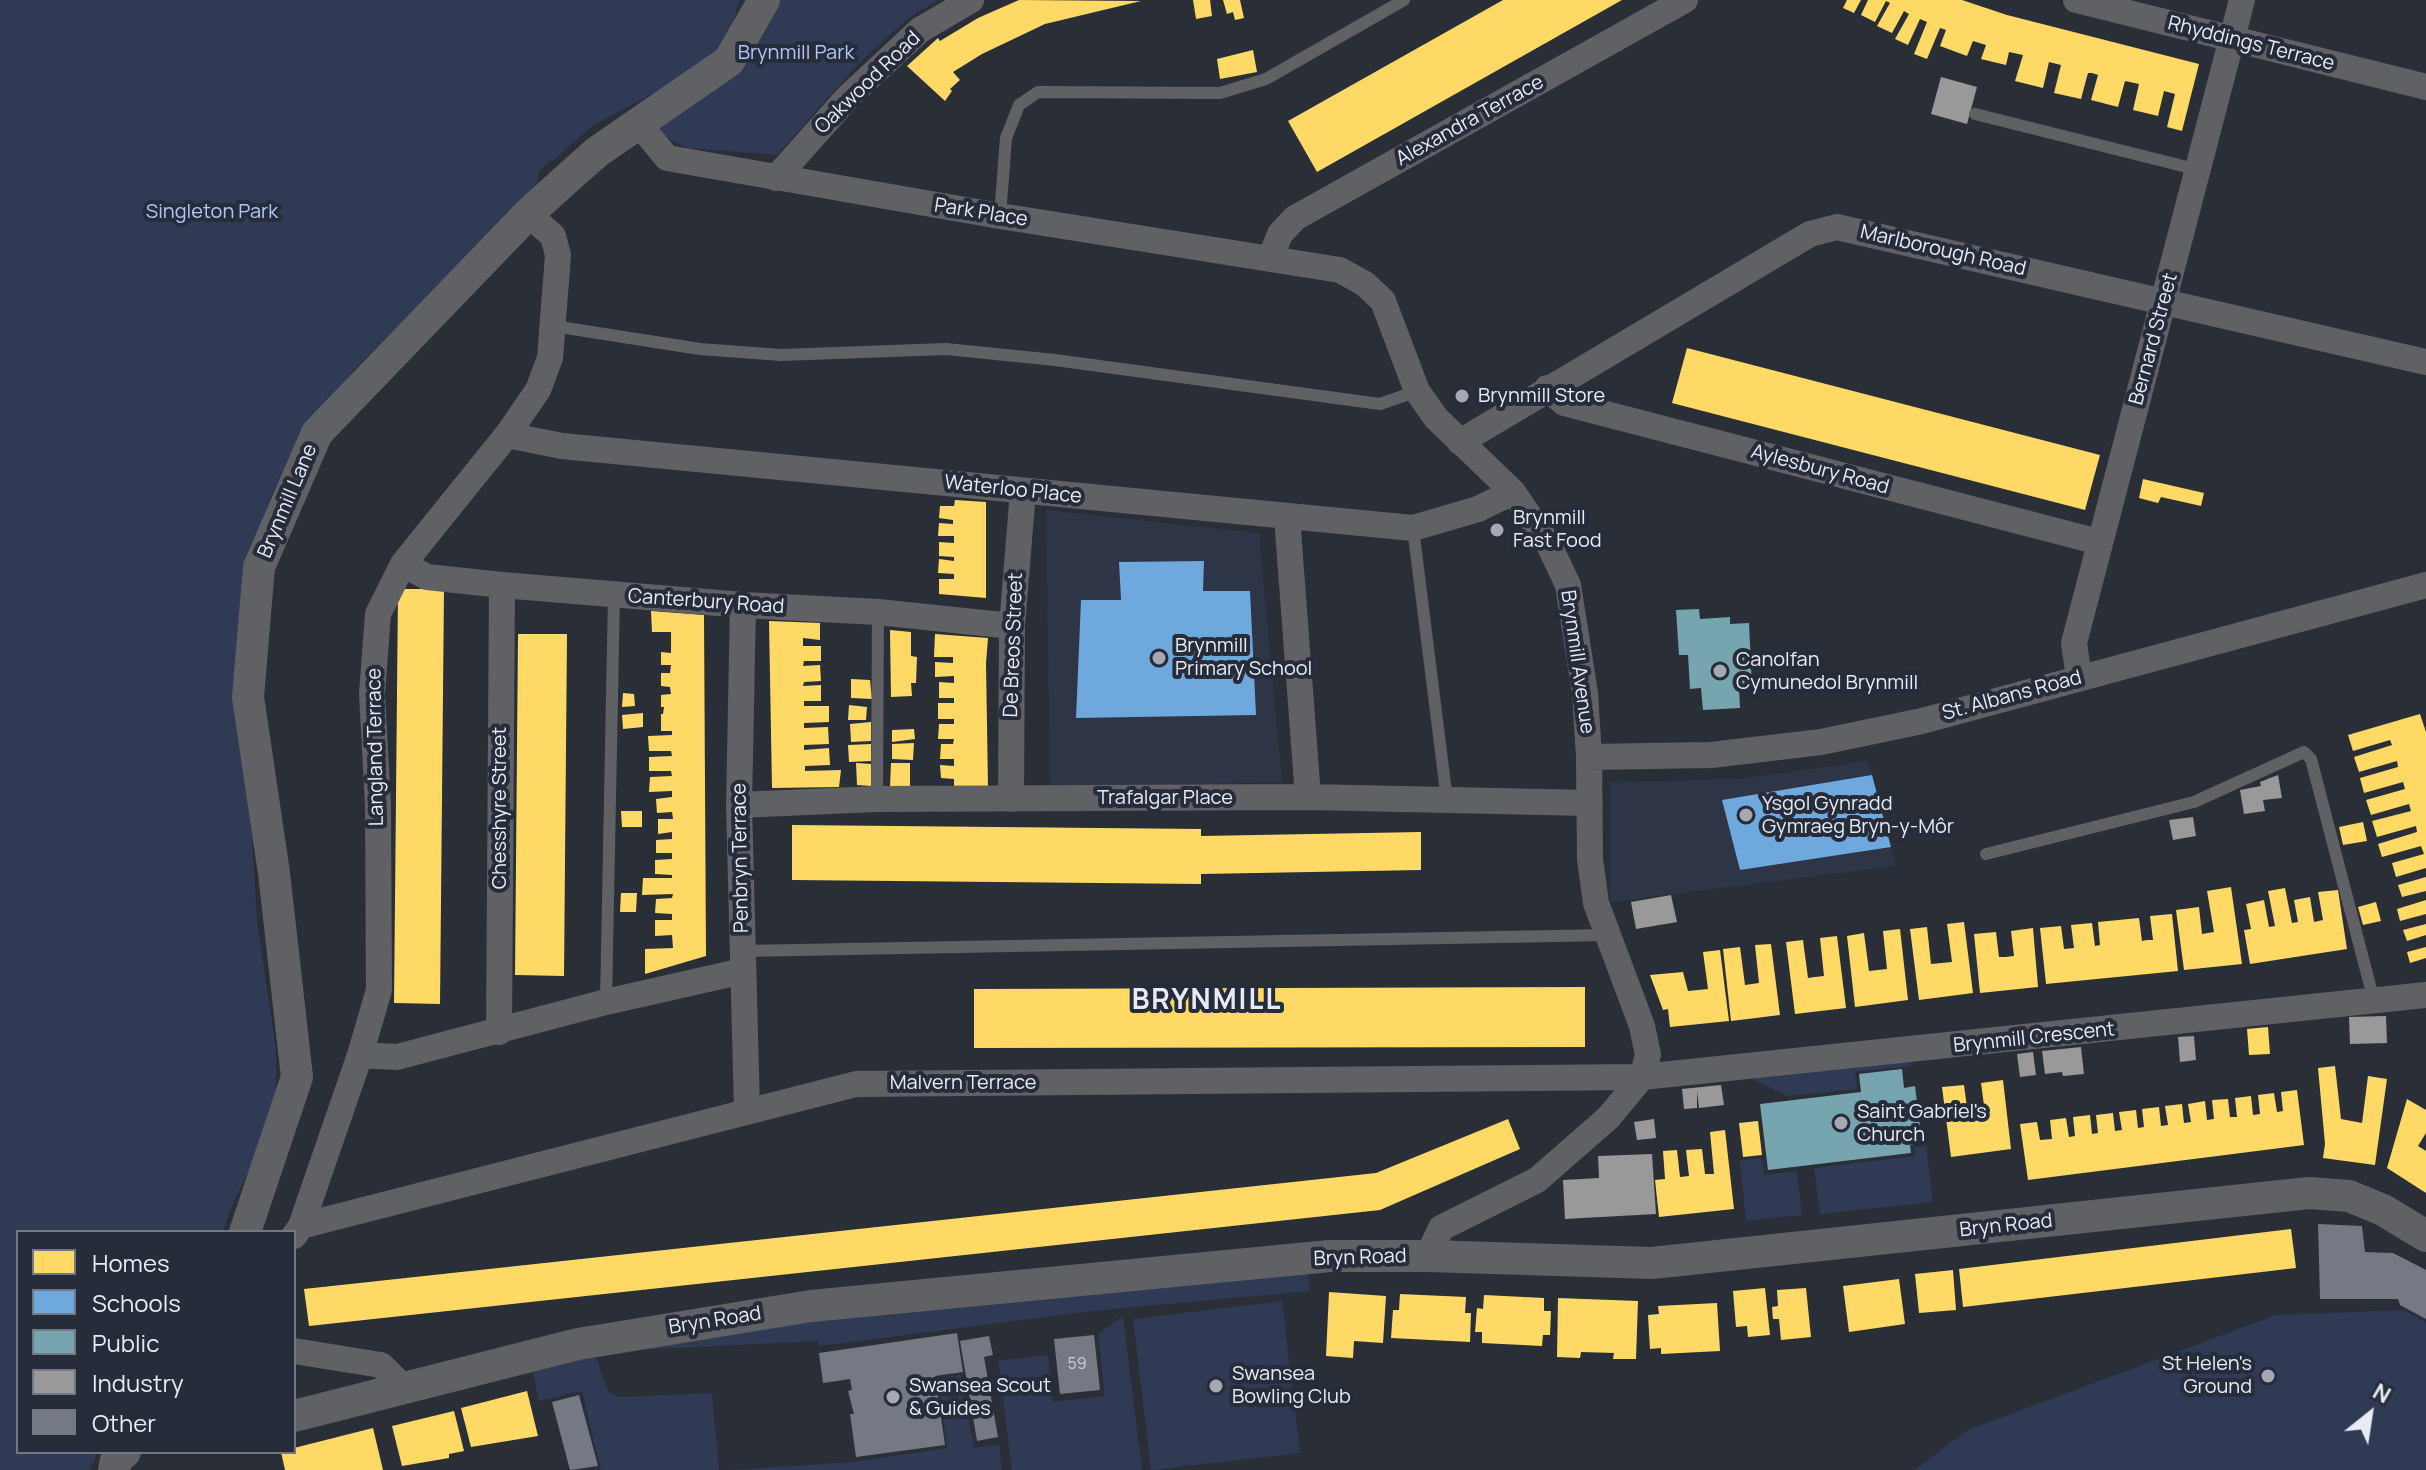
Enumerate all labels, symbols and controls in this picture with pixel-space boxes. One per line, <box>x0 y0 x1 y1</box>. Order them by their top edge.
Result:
street label: Rhyddings Terrace <box>2165 12 2337 76</box>
street label: Oakwood Road <box>810 27 926 139</box>
park label: Brynmill Park <box>738 41 854 65</box>
street label: Alexandra Terrace <box>1392 70 1548 172</box>
street label: Park Place <box>933 194 1029 232</box>
park label: Singleton Park <box>146 200 278 224</box>
street label: Marlborough Road <box>1858 220 2028 282</box>
street label: Bernard Street <box>2125 270 2183 408</box>
place label: Brynmill Store <box>1478 384 1605 408</box>
marker: Brynmill Store <box>1453 387 1471 405</box>
street label: Brynmill Lane <box>253 440 323 562</box>
street label: Aylesbury Road <box>1748 440 1892 500</box>
street label: Waterloo Place <box>943 471 1083 509</box>
place label: Brynmill Fast Food <box>1513 506 1602 553</box>
marker: Brynmill Fast Food <box>1488 521 1506 539</box>
street label: De Breos Street <box>999 572 1029 718</box>
street label: Canterbury Road <box>627 585 785 619</box>
street label: Brynmill Avenue <box>1555 588 1599 736</box>
place label: Brynmill Primary School <box>1175 634 1312 681</box>
place label: Canolfan Cymunedol Brynmill <box>1736 648 1918 695</box>
marker: Brynmill Primary School <box>1150 649 1168 667</box>
marker: Canolfan Cymunedol Brynmill <box>1711 662 1729 680</box>
street label: St. Albans Road <box>1940 666 2084 726</box>
street label: Langland Terrace <box>363 668 389 826</box>
street label: Chesshyre Street <box>488 727 512 889</box>
street label: Penbryn Terrace <box>728 783 754 933</box>
street label: Trafalgar Place <box>1097 786 1233 810</box>
place label: Ysgol Gynradd Gymraeg Bryn-y-Môr <box>1762 792 1954 839</box>
marker: Ysgol Gynradd Gymraeg Bryn-y-Môr <box>1737 806 1755 824</box>
district label: BRYNMILL <box>1132 984 1282 1018</box>
street label: Brynmill Crescent <box>1952 1018 2116 1058</box>
street label: Malvern Terrace <box>890 1071 1036 1095</box>
place label: Saint Gabriel's Church <box>1857 1100 1987 1147</box>
marker: Saint Gabriel's Church <box>1832 1114 1850 1132</box>
street label: Bryn Road <box>1958 1209 2054 1243</box>
legend <box>16 1230 296 1454</box>
street label: Bryn Road <box>1313 1244 1407 1272</box>
text: Homes <box>92 1246 170 1279</box>
text: Schools <box>92 1286 181 1319</box>
street label: Bryn Road <box>667 1302 763 1340</box>
text: Public <box>92 1326 159 1359</box>
place label: St Helen's Ground <box>2162 1352 2252 1399</box>
house number: 59 <box>1067 1355 1087 1375</box>
place label: Swansea Bowling Club <box>1232 1362 1351 1409</box>
text: Industry <box>92 1366 184 1399</box>
marker: St Helen's Ground <box>2259 1367 2277 1385</box>
place label: Swansea Scout & Guides <box>909 1374 1051 1421</box>
north arrow <box>2330 1374 2410 1454</box>
text: N <box>2368 1376 2396 1410</box>
marker: Swansea Bowling Club <box>1207 1377 1225 1395</box>
marker: Swansea Scout & Guides <box>884 1388 902 1406</box>
text: Other <box>92 1406 156 1439</box>

